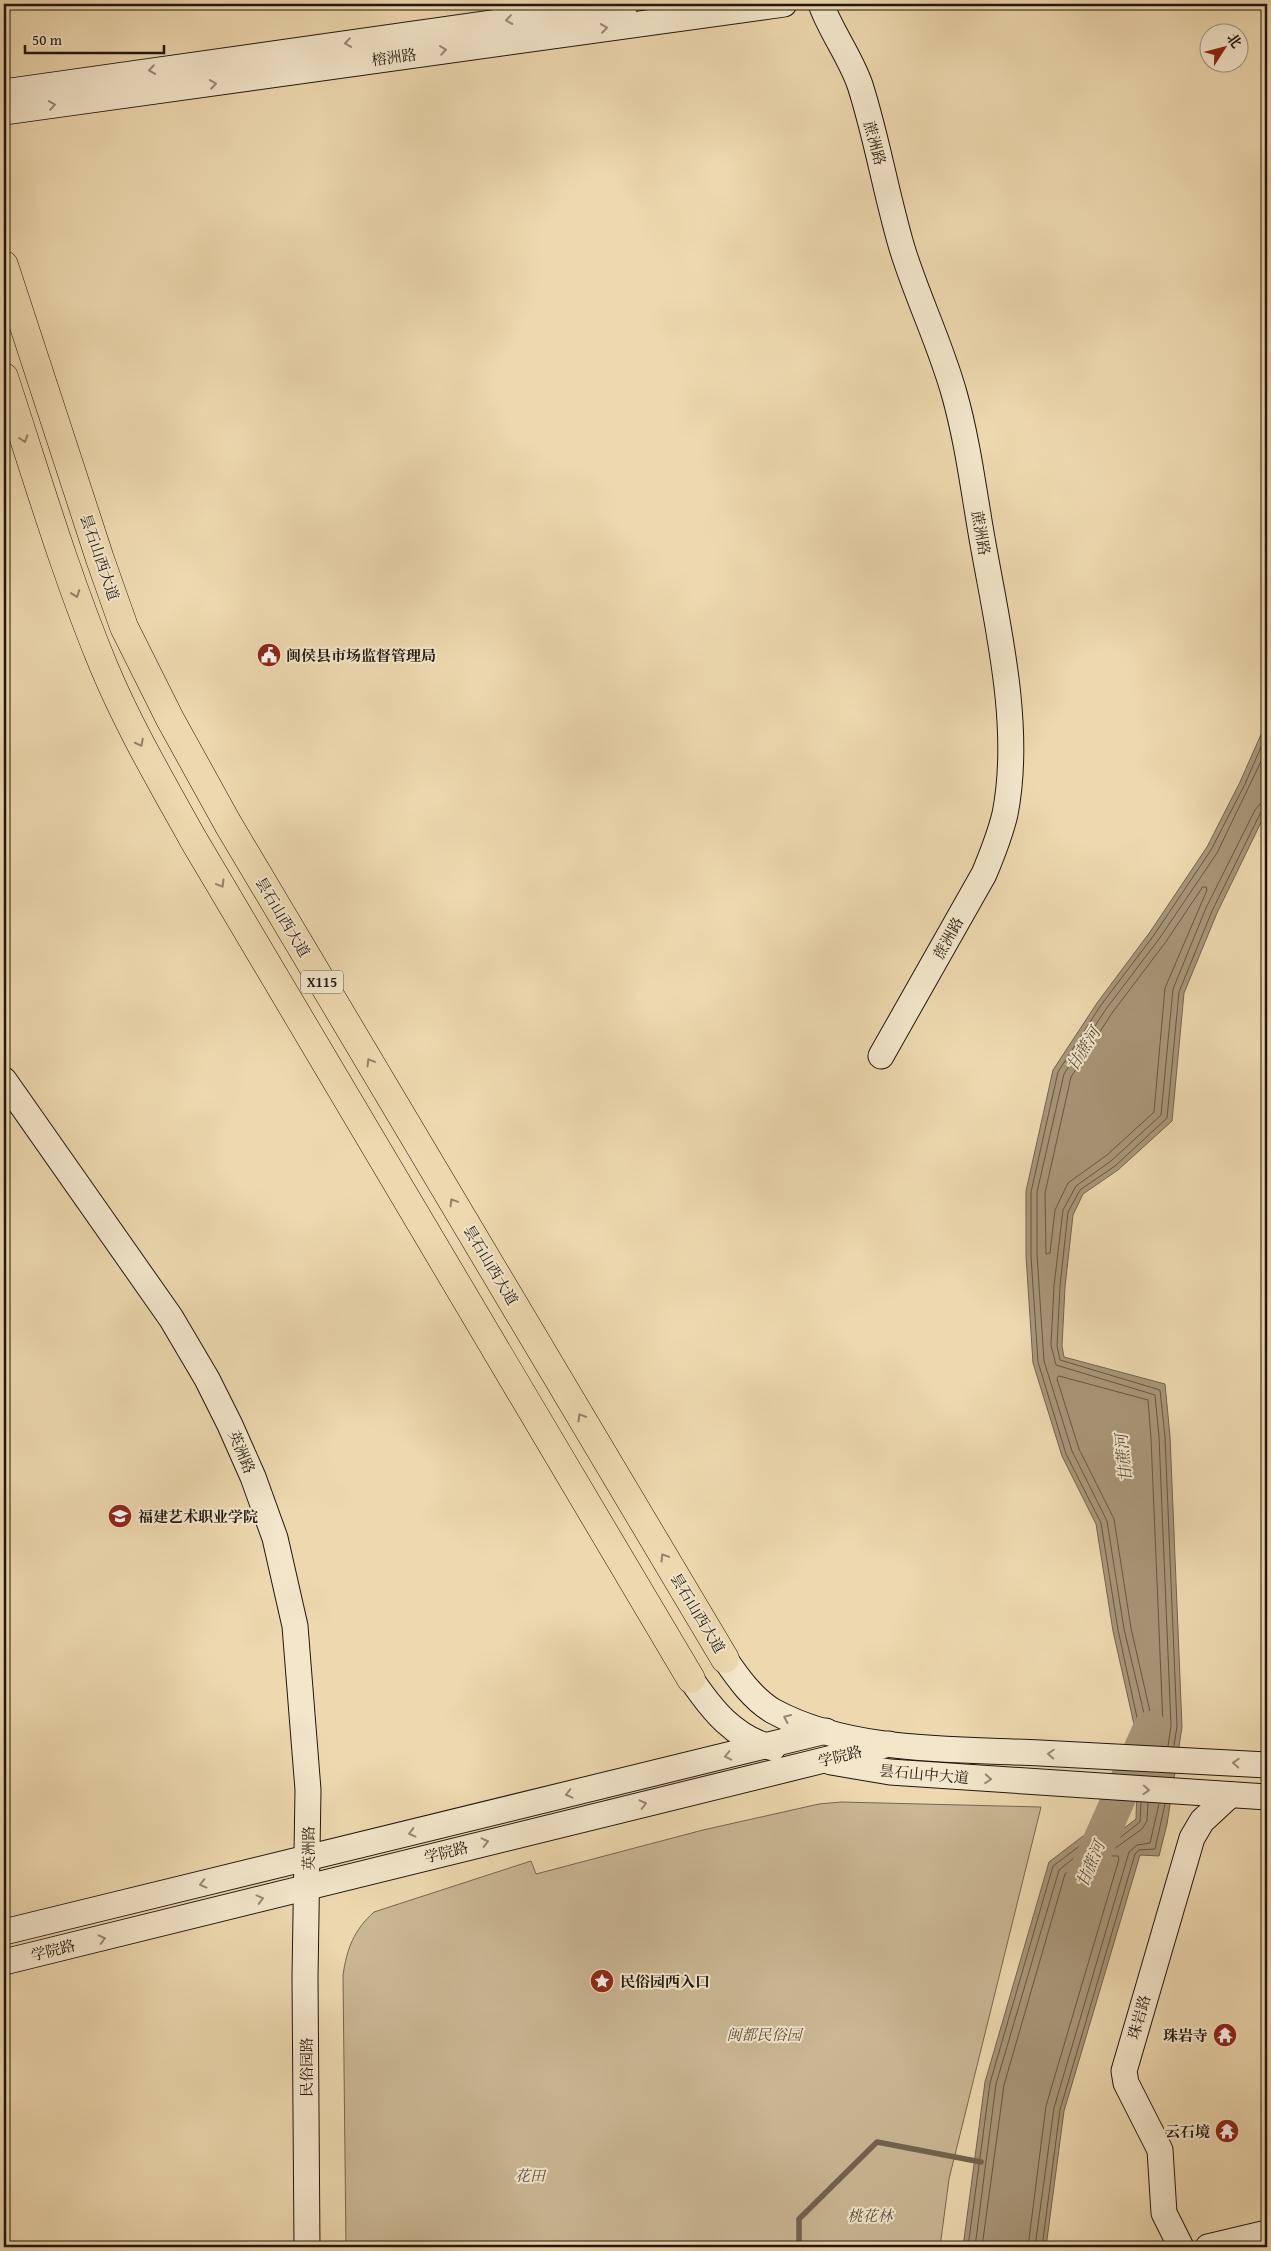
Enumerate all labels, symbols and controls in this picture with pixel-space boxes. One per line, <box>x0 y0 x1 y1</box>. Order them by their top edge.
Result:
one-way arrow <box>505 14 513 25</box>
scale bar <box>25 22 164 54</box>
north arrow <box>1198 22 1248 72</box>
one-way arrow <box>600 24 609 34</box>
text: 50 m <box>32 29 63 50</box>
text: 北 <box>1222 29 1247 52</box>
one-way arrow <box>344 37 352 47</box>
street label: 榕洲路 <box>370 43 418 71</box>
one-way arrow <box>439 46 448 56</box>
one-way arrow <box>148 65 157 75</box>
one-way arrow <box>209 79 217 90</box>
one-way arrow <box>48 100 56 111</box>
street label: 蔗洲路 <box>859 119 891 167</box>
one-way arrow <box>19 435 29 443</box>
street label: 蔗洲路 <box>967 509 995 557</box>
street label: 昙石山西大道 <box>75 511 125 603</box>
one-way arrow <box>70 589 80 597</box>
public building icon: 闽侯县市场监督管理局 <box>256 642 282 668</box>
place label: 闽侯县市场监督管理局 <box>286 645 436 666</box>
one-way arrow <box>134 738 144 747</box>
street label: 昙石山西大道 <box>251 873 315 961</box>
one-way arrow <box>214 878 224 887</box>
street label: 蔗洲路 <box>928 913 968 963</box>
road number: X115 <box>301 970 343 994</box>
water label: 甘蔗河 <box>1060 1020 1107 1076</box>
one-way arrow <box>366 1059 376 1068</box>
one-way arrow <box>450 1199 460 1208</box>
street label: 昙石山西大道 <box>459 1221 523 1309</box>
one-way arrow <box>577 1413 587 1422</box>
street label: 英洲路 <box>224 1427 260 1477</box>
water label: 甘蔗河 <box>1108 1430 1137 1483</box>
school or university icon: 福建艺术职业学院 <box>107 1503 133 1529</box>
place label: 福建艺术职业学院 <box>138 1506 258 1527</box>
one-way arrow <box>660 1553 670 1562</box>
street label: 昙石山西大道 <box>666 1569 730 1657</box>
one-way arrow <box>783 1713 792 1724</box>
street label: 学院路 <box>816 1740 864 1772</box>
one-way arrow <box>1046 1748 1054 1759</box>
one-way arrow <box>723 1750 732 1761</box>
one-way arrow <box>1232 1758 1240 1769</box>
street label: 昙石山中大道 <box>878 1760 970 1788</box>
one-way arrow <box>985 1774 993 1785</box>
one-way arrow <box>1142 1784 1150 1795</box>
one-way arrow <box>565 1788 574 1799</box>
one-way arrow <box>639 1799 648 1810</box>
street label: 英洲路 <box>298 1825 319 1871</box>
one-way arrow <box>408 1827 416 1837</box>
water label: 甘蔗河 <box>1070 1834 1112 1891</box>
street label: 学院路 <box>422 1836 470 1868</box>
one-way arrow <box>481 1837 490 1848</box>
one-way arrow <box>198 1878 207 1889</box>
one-way arrow <box>255 1894 264 1905</box>
street label: 学院路 <box>29 1934 77 1966</box>
one-way arrow <box>98 1934 106 1944</box>
place icon: 民俗园西入口 <box>589 1968 615 1994</box>
place label: 民俗园西入口 <box>620 1971 710 1992</box>
street label: 珠岩路 <box>1123 1992 1155 2042</box>
temple icon: 珠岩寺 <box>1212 2022 1238 2048</box>
park label: 闽都民俗园 <box>726 2024 803 2045</box>
place label: 珠岩寺 <box>1163 2025 1208 2046</box>
street label: 民俗园路 <box>296 2037 317 2097</box>
temple icon: 云石境 <box>1214 2118 1240 2144</box>
place label: 云石境 <box>1165 2121 1210 2142</box>
park label: 花田 <box>515 2165 547 2186</box>
park label: 桃花林 <box>847 2205 894 2226</box>

